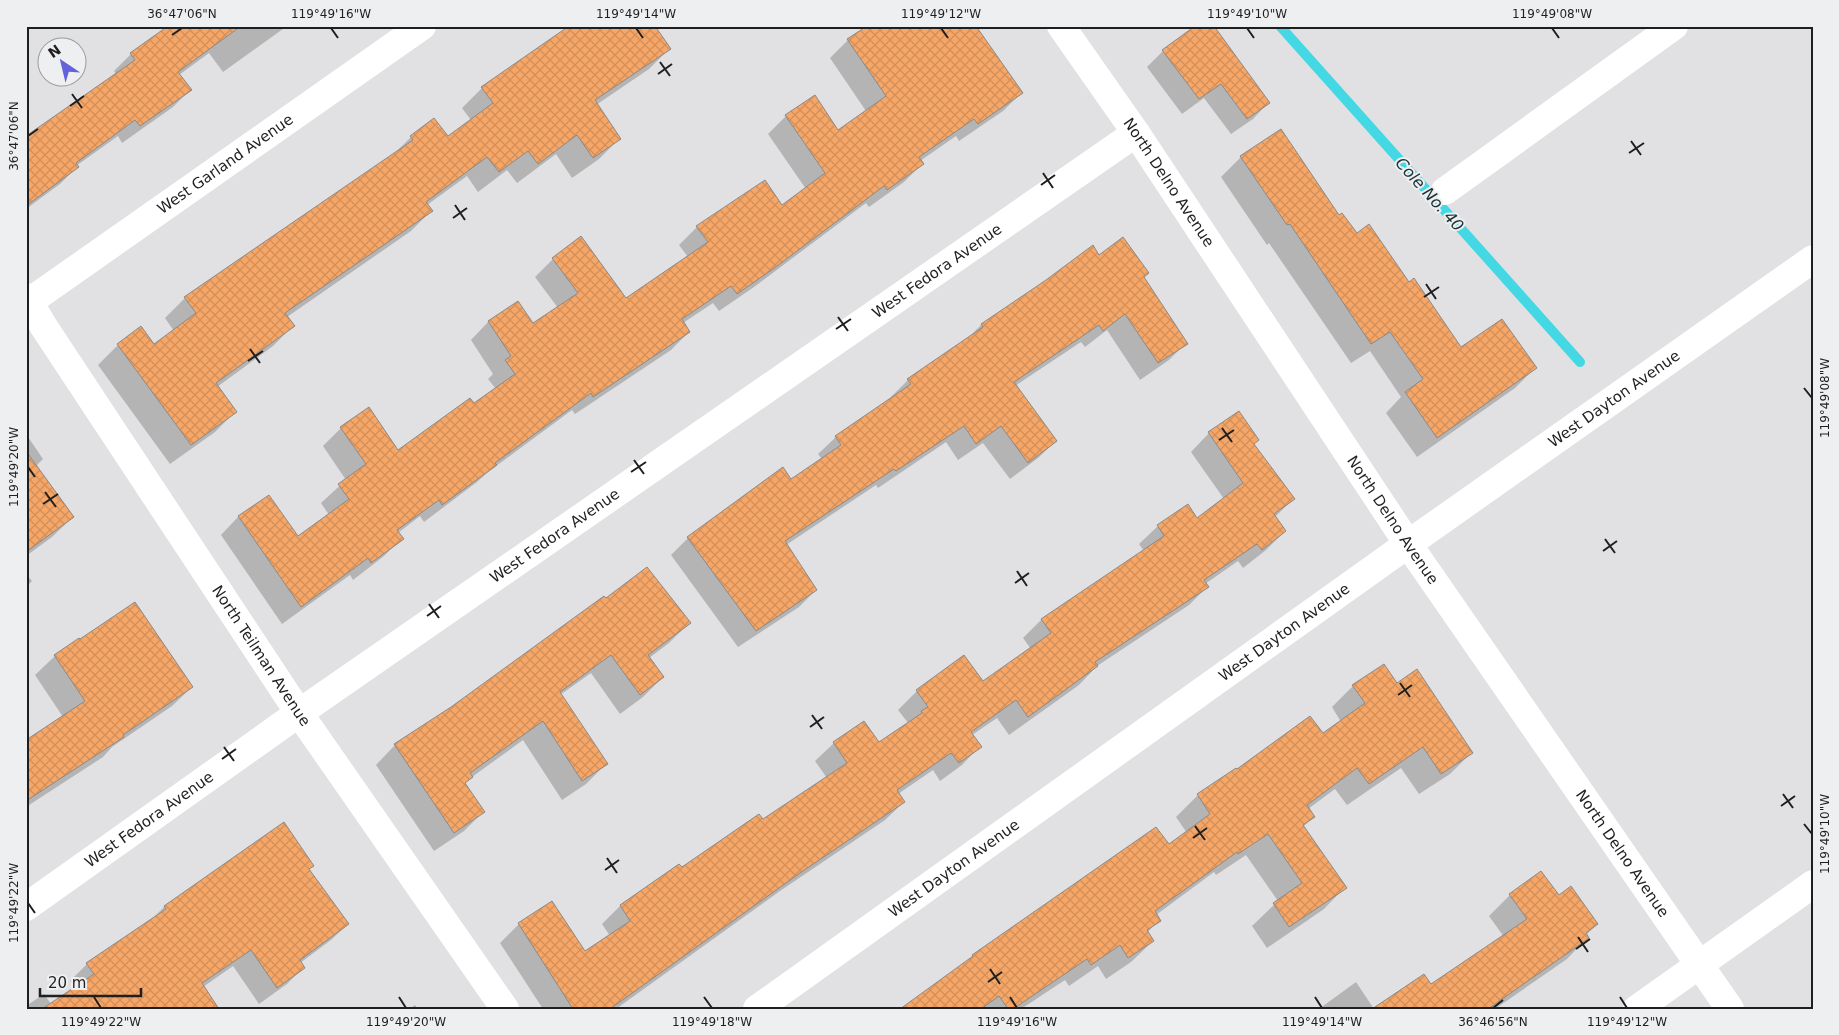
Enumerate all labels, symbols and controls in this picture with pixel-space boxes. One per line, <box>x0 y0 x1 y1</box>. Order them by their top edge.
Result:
text: 36°47'06"N <box>147 7 217 21</box>
text: 119°49'16"W <box>291 7 371 21</box>
text: 119°49'14"W <box>596 7 676 21</box>
text: 119°49'12"W <box>901 7 981 21</box>
text: 119°49'10"W <box>1207 7 1287 21</box>
text: 119°49'08"W <box>1512 7 1592 21</box>
north arrow <box>38 38 88 88</box>
text: N <box>45 41 64 61</box>
text: 36°47'06"N <box>7 101 21 171</box>
street label: West Garland Avenue <box>154 110 297 218</box>
street label: North Delno Avenue <box>1119 115 1218 250</box>
water label: Cole No. 40 <box>1392 154 1468 235</box>
street label: West Fedora Avenue <box>869 220 1005 322</box>
street label: West Dayton Avenue <box>1545 347 1683 451</box>
text: 119°49'08"W <box>1818 358 1832 438</box>
text: 119°49'20"W <box>7 427 21 507</box>
street label: North Delno Avenue <box>1343 452 1442 588</box>
street label: West Fedora Avenue <box>487 485 623 587</box>
street label: West Dayton Avenue <box>1215 580 1353 685</box>
street label: North Teilman Avenue <box>208 582 314 729</box>
street label: West Fedora Avenue <box>81 768 217 871</box>
street label: North Delno Avenue <box>1572 786 1673 921</box>
text: 119°49'10"W <box>1818 794 1832 874</box>
street label: West Dayton Avenue <box>885 816 1023 921</box>
text: 119°49'22"W <box>7 863 21 943</box>
scale bar <box>40 965 141 997</box>
text: 20 m <box>48 974 86 992</box>
text: 119°49'22"W <box>61 1015 141 1029</box>
text: 119°49'20"W <box>366 1015 446 1029</box>
text: 119°49'18"W <box>672 1015 752 1029</box>
text: 119°49'16"W <box>977 1015 1057 1029</box>
text: 119°49'14"W <box>1282 1015 1362 1029</box>
text: 36°46'56"N <box>1458 1015 1528 1029</box>
text: 119°49'12"W <box>1587 1015 1667 1029</box>

